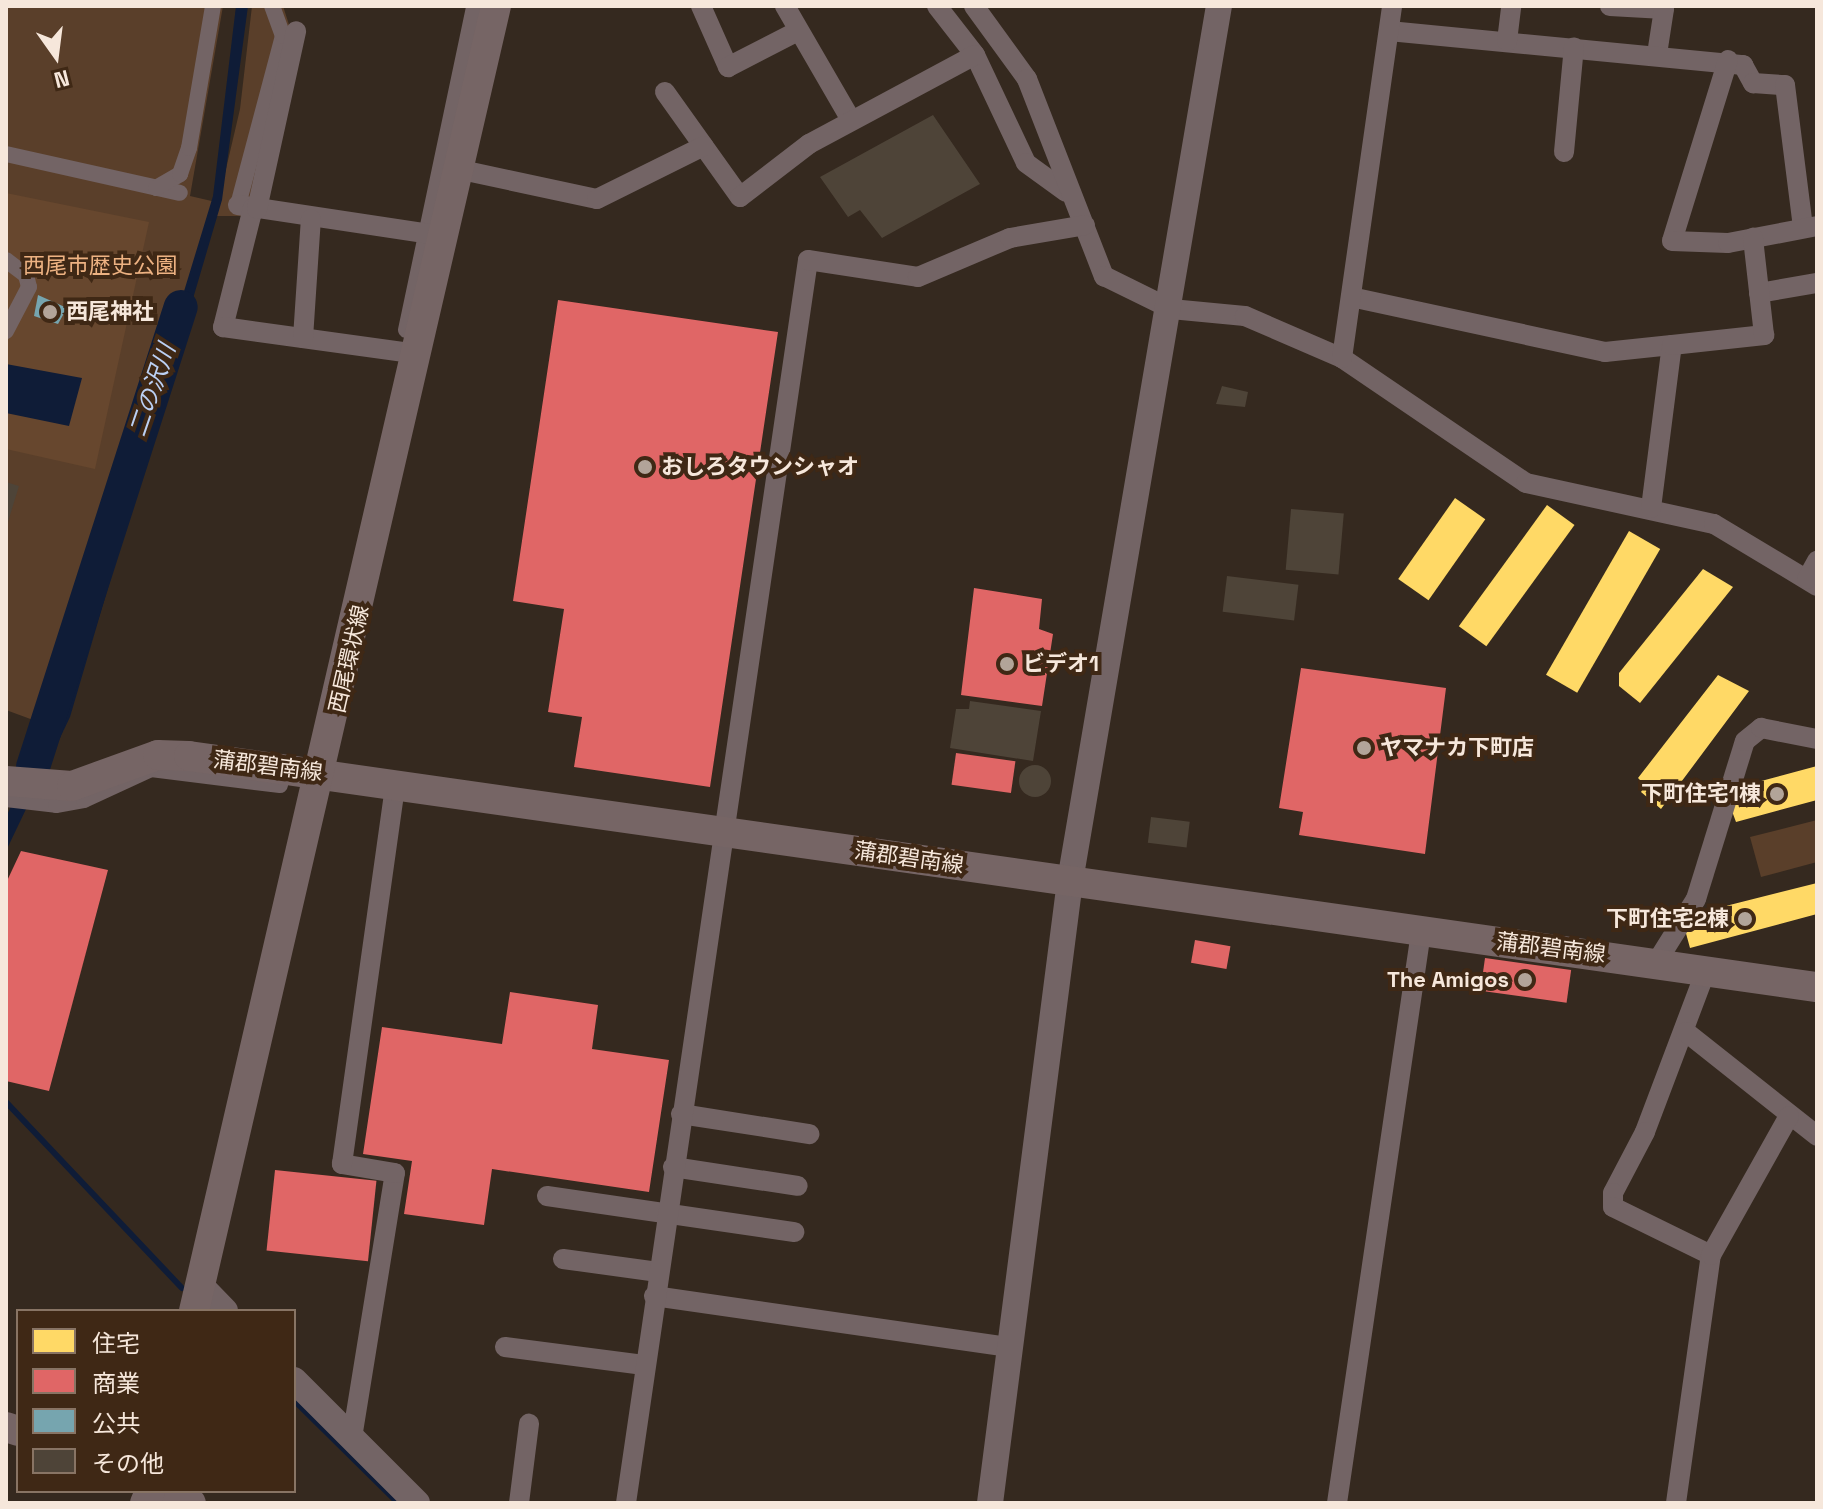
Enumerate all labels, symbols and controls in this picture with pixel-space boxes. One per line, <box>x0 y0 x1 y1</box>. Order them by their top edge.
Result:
north arrow <box>16 16 96 96</box>
text: N <box>51 64 72 95</box>
park label: 西尾市歴史公園 <box>23 253 177 279</box>
place label: 西尾神社 <box>66 299 154 325</box>
marker: 西尾神社 <box>41 303 59 321</box>
water label: 二の沢川 <box>123 340 181 440</box>
place label: おしろタウンシャオ <box>661 454 859 480</box>
marker: おしろタウンシャオ <box>636 458 654 476</box>
street label: 西尾環状線 <box>324 602 374 716</box>
place label: ビデオ1 <box>1023 651 1099 677</box>
marker: ビデオ1 <box>998 655 1016 673</box>
place label: ヤマナカ下町店 <box>1380 735 1534 761</box>
marker: ヤマナカ下町店 <box>1355 739 1373 757</box>
street label: 蒲郡碧南線 <box>212 746 324 786</box>
place label: 下町住宅1棟 <box>1641 781 1761 807</box>
marker: 下町住宅1棟 <box>1768 785 1786 803</box>
street label: 蒲郡碧南線 <box>853 837 965 879</box>
place label: 下町住宅2棟 <box>1606 906 1729 932</box>
marker: 下町住宅2棟 <box>1736 910 1754 928</box>
street label: 蒲郡碧南線 <box>1495 928 1607 968</box>
place label: The Amigos <box>1387 967 1509 993</box>
marker: The Amigos <box>1516 971 1534 989</box>
legend <box>16 1309 296 1493</box>
text: 住宅 <box>92 1328 140 1359</box>
text: 商業 <box>92 1368 140 1399</box>
text: 公共 <box>92 1408 140 1439</box>
text: その他 <box>92 1448 164 1479</box>

